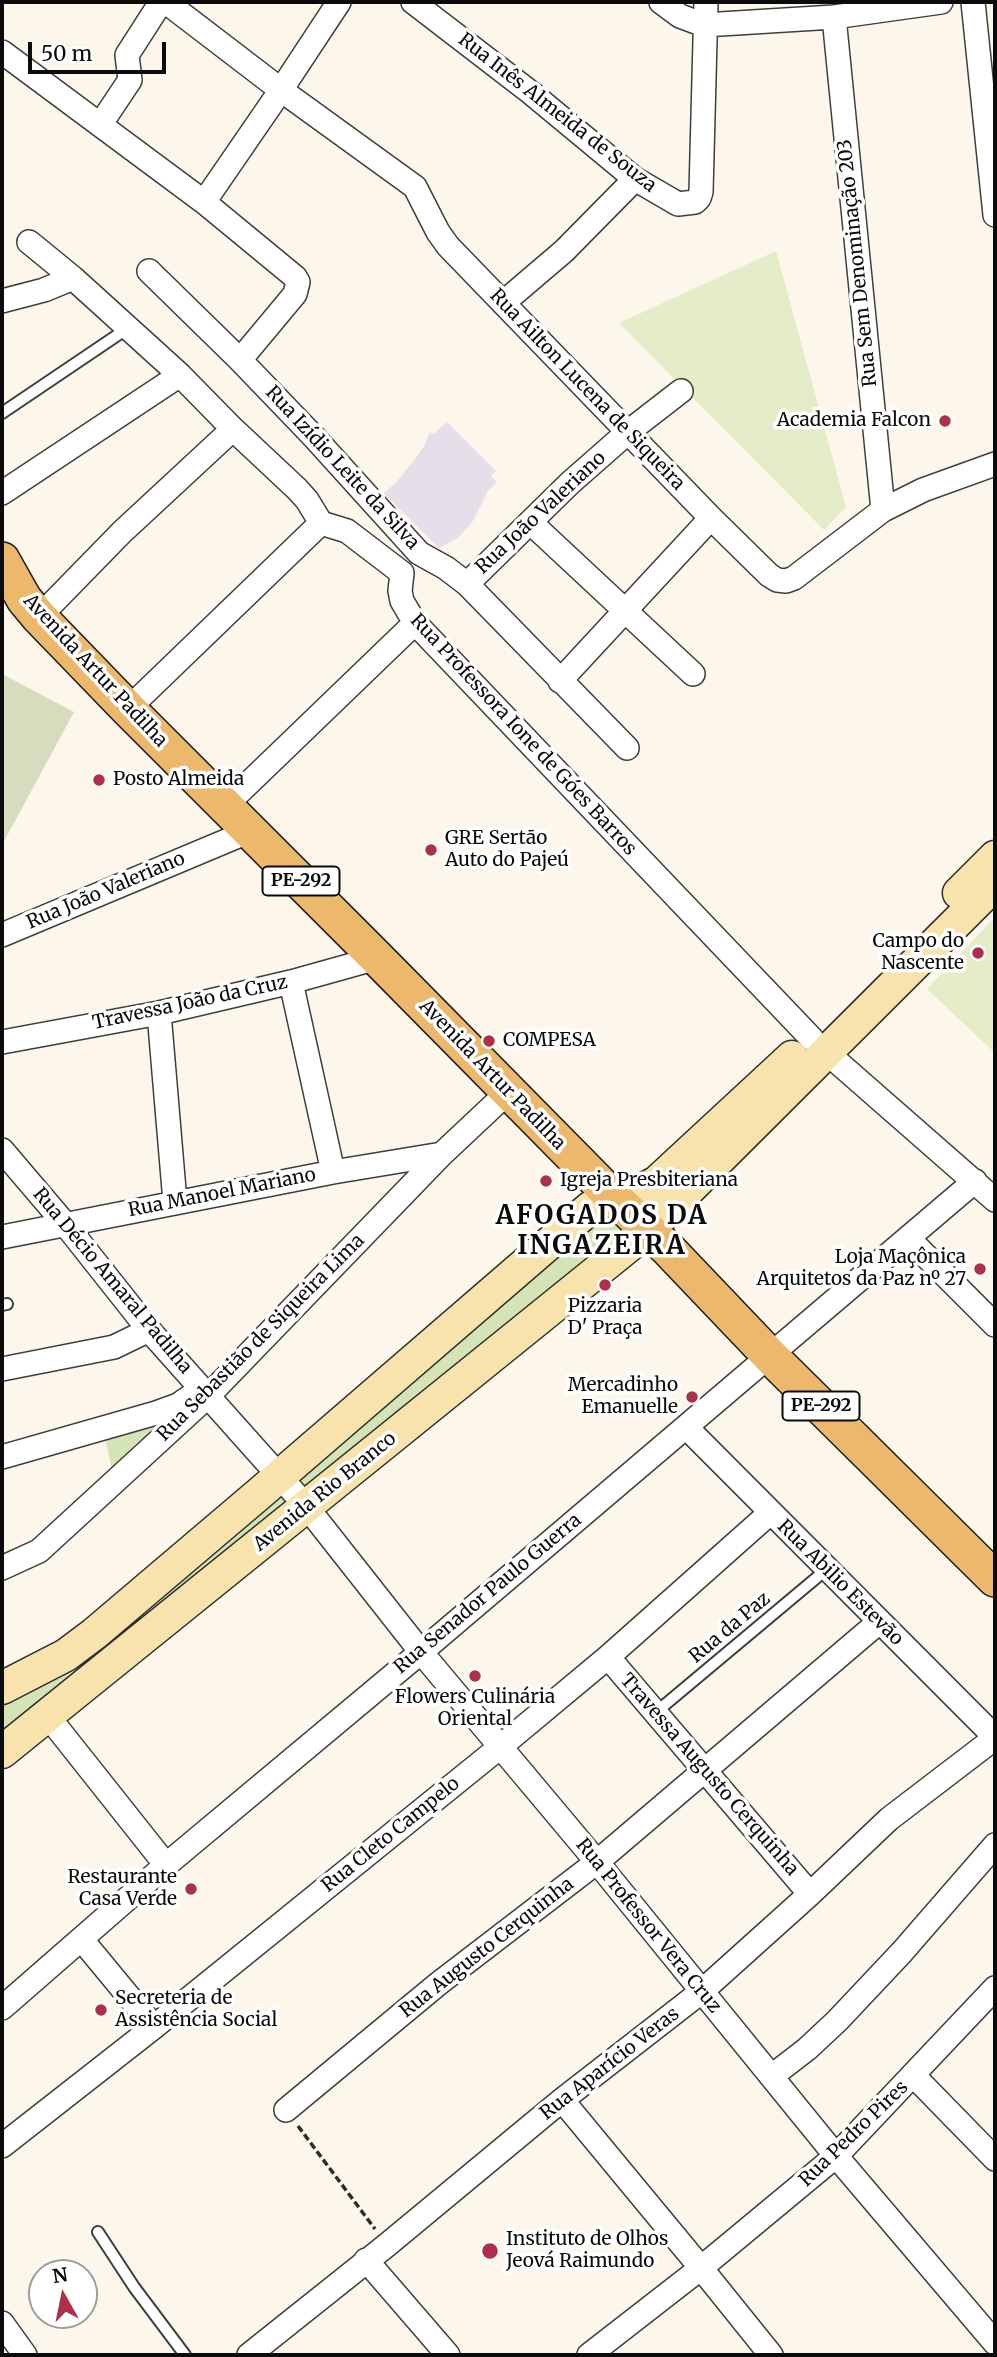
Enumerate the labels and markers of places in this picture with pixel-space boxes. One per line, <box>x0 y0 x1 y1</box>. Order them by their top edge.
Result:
place label: Academia Falcon <box>777 410 931 432</box>
marker: Academia Falcon <box>937 413 953 429</box>
place label: Posto Almeida <box>113 769 244 791</box>
marker: Posto Almeida <box>91 772 107 788</box>
place label: GRE Sertão Auto do Pajeú <box>445 828 569 872</box>
marker: GRE Sertão Auto do Pajeú <box>423 842 439 858</box>
place label: Campo do Nascente <box>872 931 964 975</box>
marker: Campo do Nascente <box>970 945 986 961</box>
place label: COMPESA <box>503 1030 596 1052</box>
marker: COMPESA <box>481 1033 497 1049</box>
place label: Igreja Presbiteriana <box>560 1170 738 1192</box>
marker: Igreja Presbiteriana <box>538 1173 554 1189</box>
place label: Loja Maçônica Arquitetos da Paz nº 27 <box>757 1247 966 1291</box>
marker: Loja Maçônica Arquitetos da Paz nº 27 <box>972 1261 988 1277</box>
marker: Pizzaria D' Praça <box>597 1277 613 1293</box>
place label: Pizzaria D' Praça <box>568 1296 642 1340</box>
place label: Mercadinho Emanuelle <box>568 1375 678 1419</box>
marker: Mercadinho Emanuelle <box>684 1389 700 1405</box>
marker: Flowers Culinária Oriental <box>467 1668 483 1684</box>
place label: Flowers Culinária Oriental <box>395 1687 555 1731</box>
place label: Restaurante Casa Verde <box>67 1867 177 1911</box>
marker: Restaurante Casa Verde <box>183 1881 199 1897</box>
place label: Secreteria de Assistência Social <box>115 1988 277 2032</box>
marker: Secreteria de Assistência Social <box>93 2002 109 2018</box>
place label: Instituto de Olhos Jeová Raimundo <box>506 2229 668 2273</box>
marker: Instituto de Olhos Jeová Raimundo <box>480 2241 500 2261</box>

